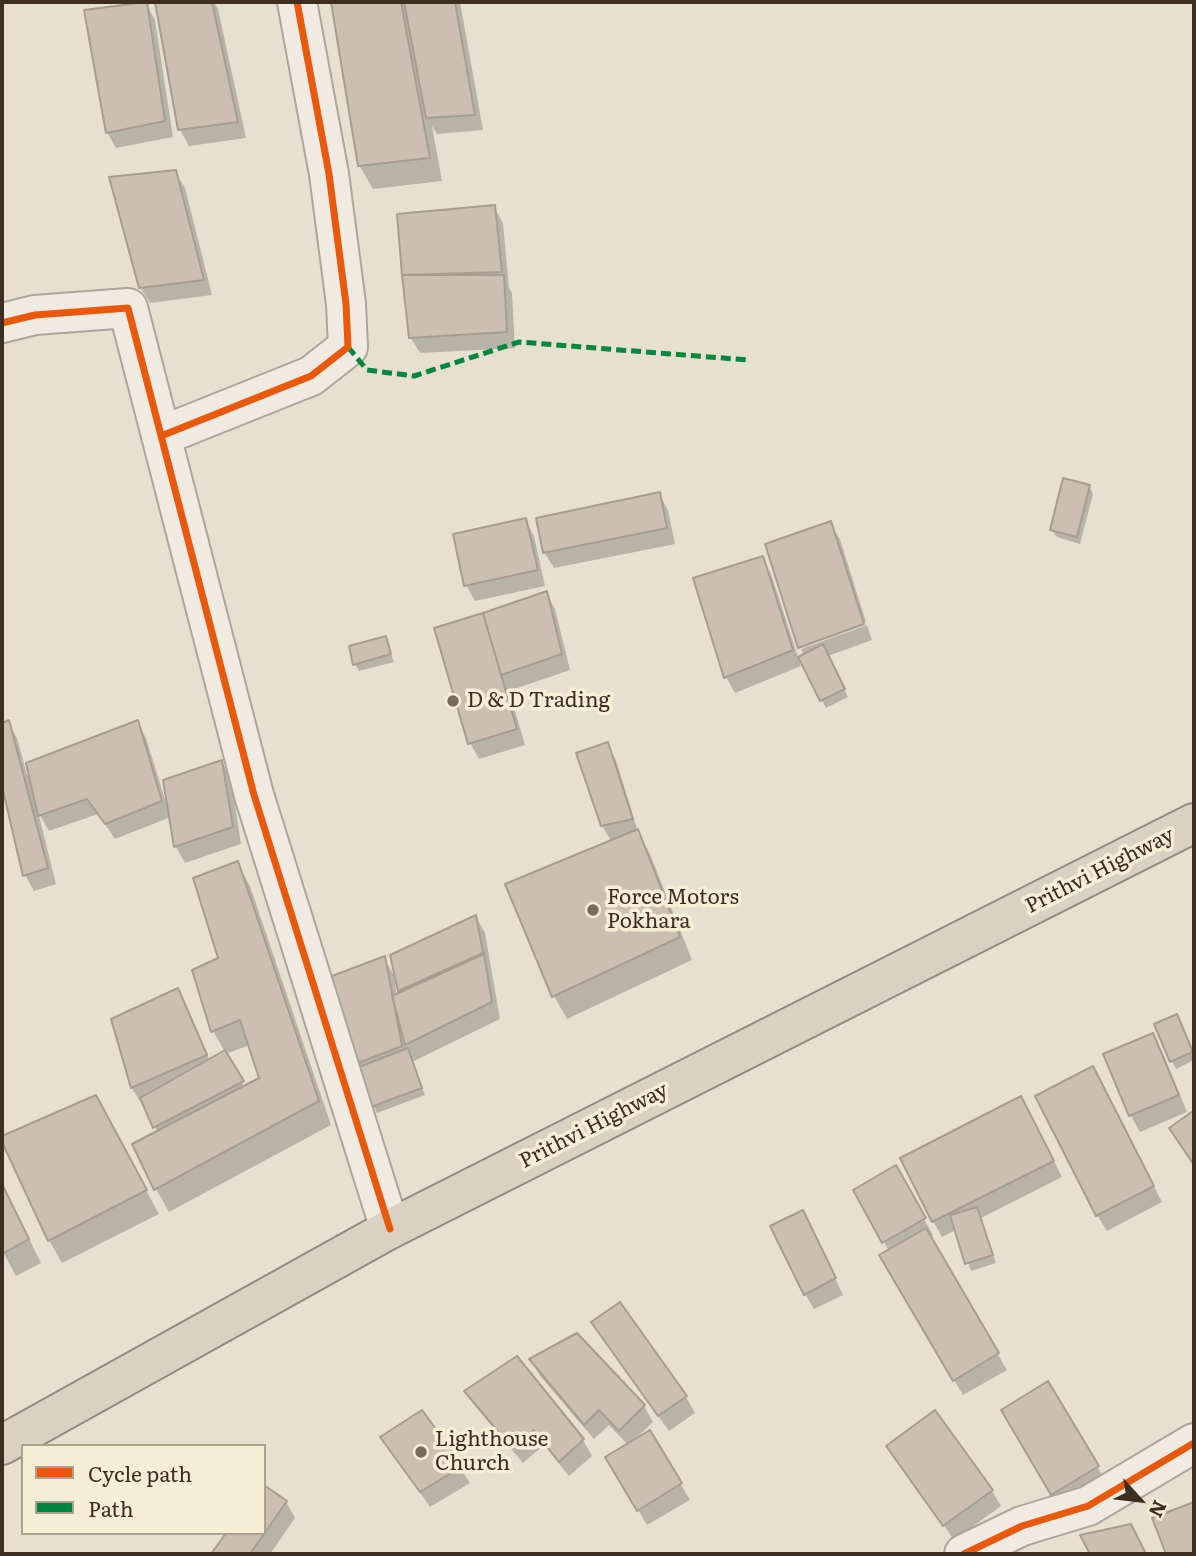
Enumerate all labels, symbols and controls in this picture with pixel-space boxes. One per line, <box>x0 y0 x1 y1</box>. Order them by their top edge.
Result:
place label: D & D Trading <box>467 688 610 714</box>
marker: D & D Trading <box>445 693 461 709</box>
street label: Prithvi Highway <box>1021 823 1179 919</box>
place label: Force Motors Pokhara <box>607 885 739 935</box>
marker: Force Motors Pokhara <box>585 902 601 918</box>
street label: Prithvi Highway <box>515 1078 673 1174</box>
place label: Lighthouse Church <box>435 1427 548 1477</box>
legend <box>21 1444 266 1535</box>
marker: Lighthouse Church <box>413 1444 429 1460</box>
text: Cycle path <box>88 1457 192 1488</box>
north arrow <box>1105 1465 1175 1535</box>
text: Path <box>88 1492 134 1523</box>
text: N <box>1143 1496 1175 1523</box>

